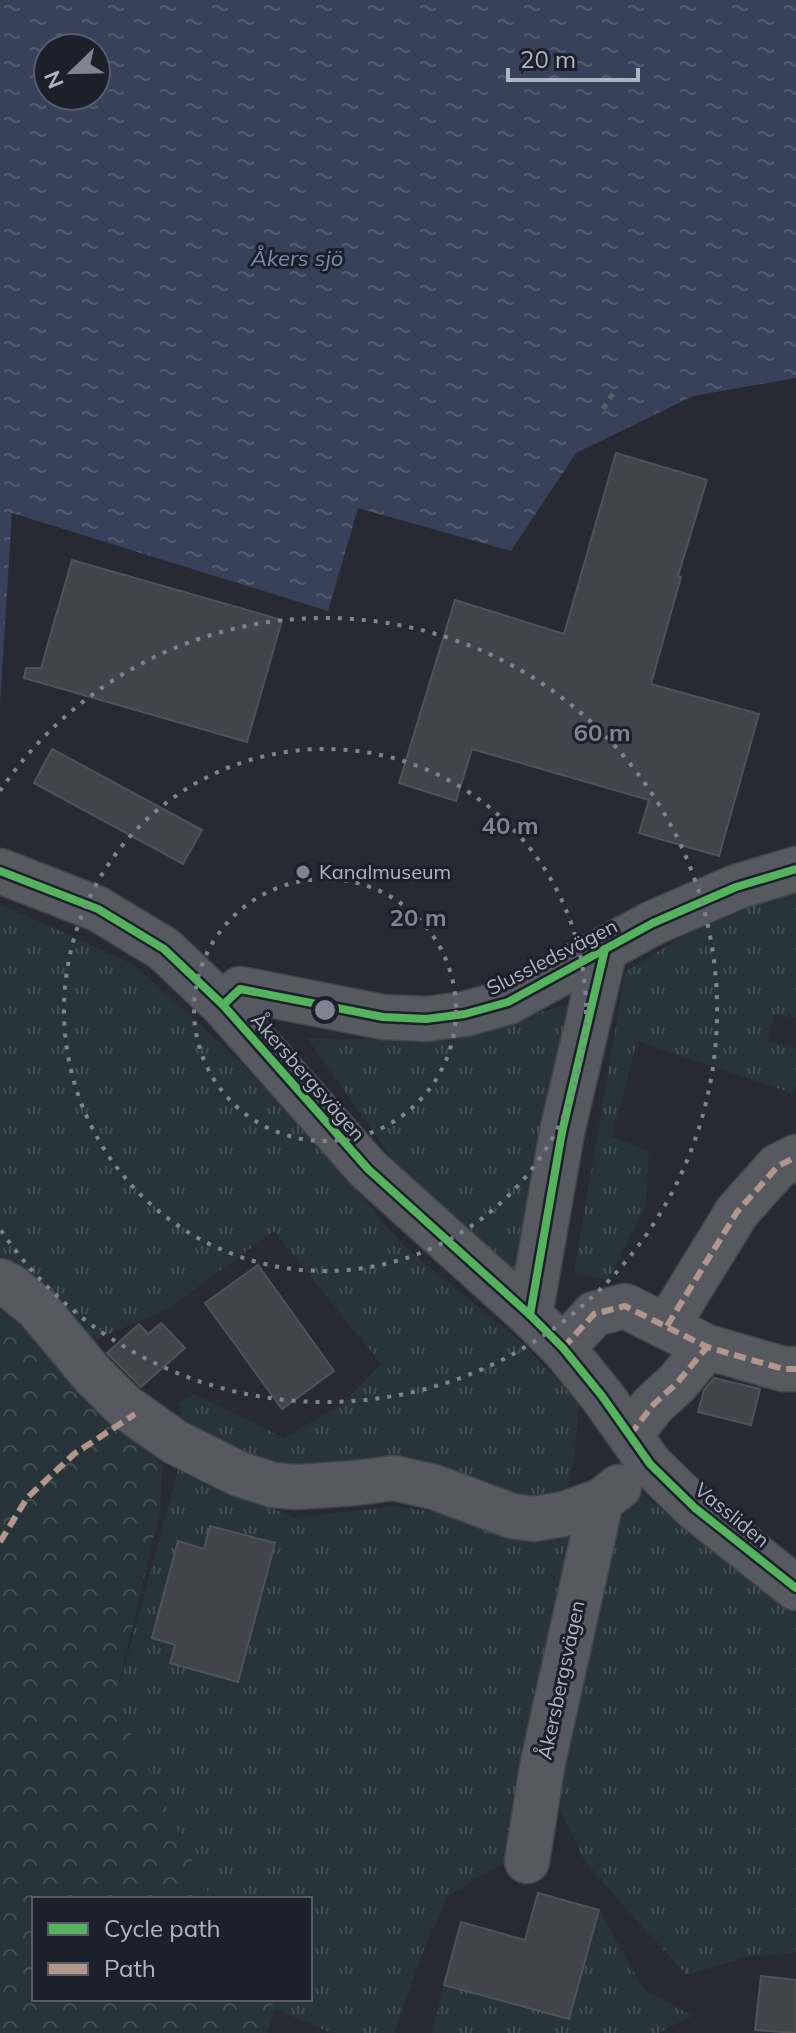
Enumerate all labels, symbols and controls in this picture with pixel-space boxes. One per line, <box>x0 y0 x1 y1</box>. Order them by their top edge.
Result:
north arrow <box>32 32 112 112</box>
scale bar <box>508 32 638 82</box>
text: 20 m <box>520 44 576 74</box>
text: N <box>37 67 70 93</box>
water label: Åkers sjö <box>250 244 343 272</box>
text: 60 m <box>574 717 630 747</box>
text: 40 m <box>482 810 538 840</box>
place label: Kanalmuseum <box>319 859 451 884</box>
marker: Kanalmuseum <box>294 863 312 881</box>
text: 20 m <box>390 902 446 932</box>
street label: Slussledsvägen <box>482 913 621 1000</box>
centre of rings <box>311 996 339 1024</box>
street label: Åkersbergsvägen <box>246 1007 371 1146</box>
street label: Vassliden <box>690 1477 775 1552</box>
street label: Åkersbergsvägen <box>531 1598 590 1762</box>
legend <box>32 1897 312 2001</box>
text: Cycle path <box>104 1913 221 1943</box>
text: Path <box>104 1953 156 1983</box>

